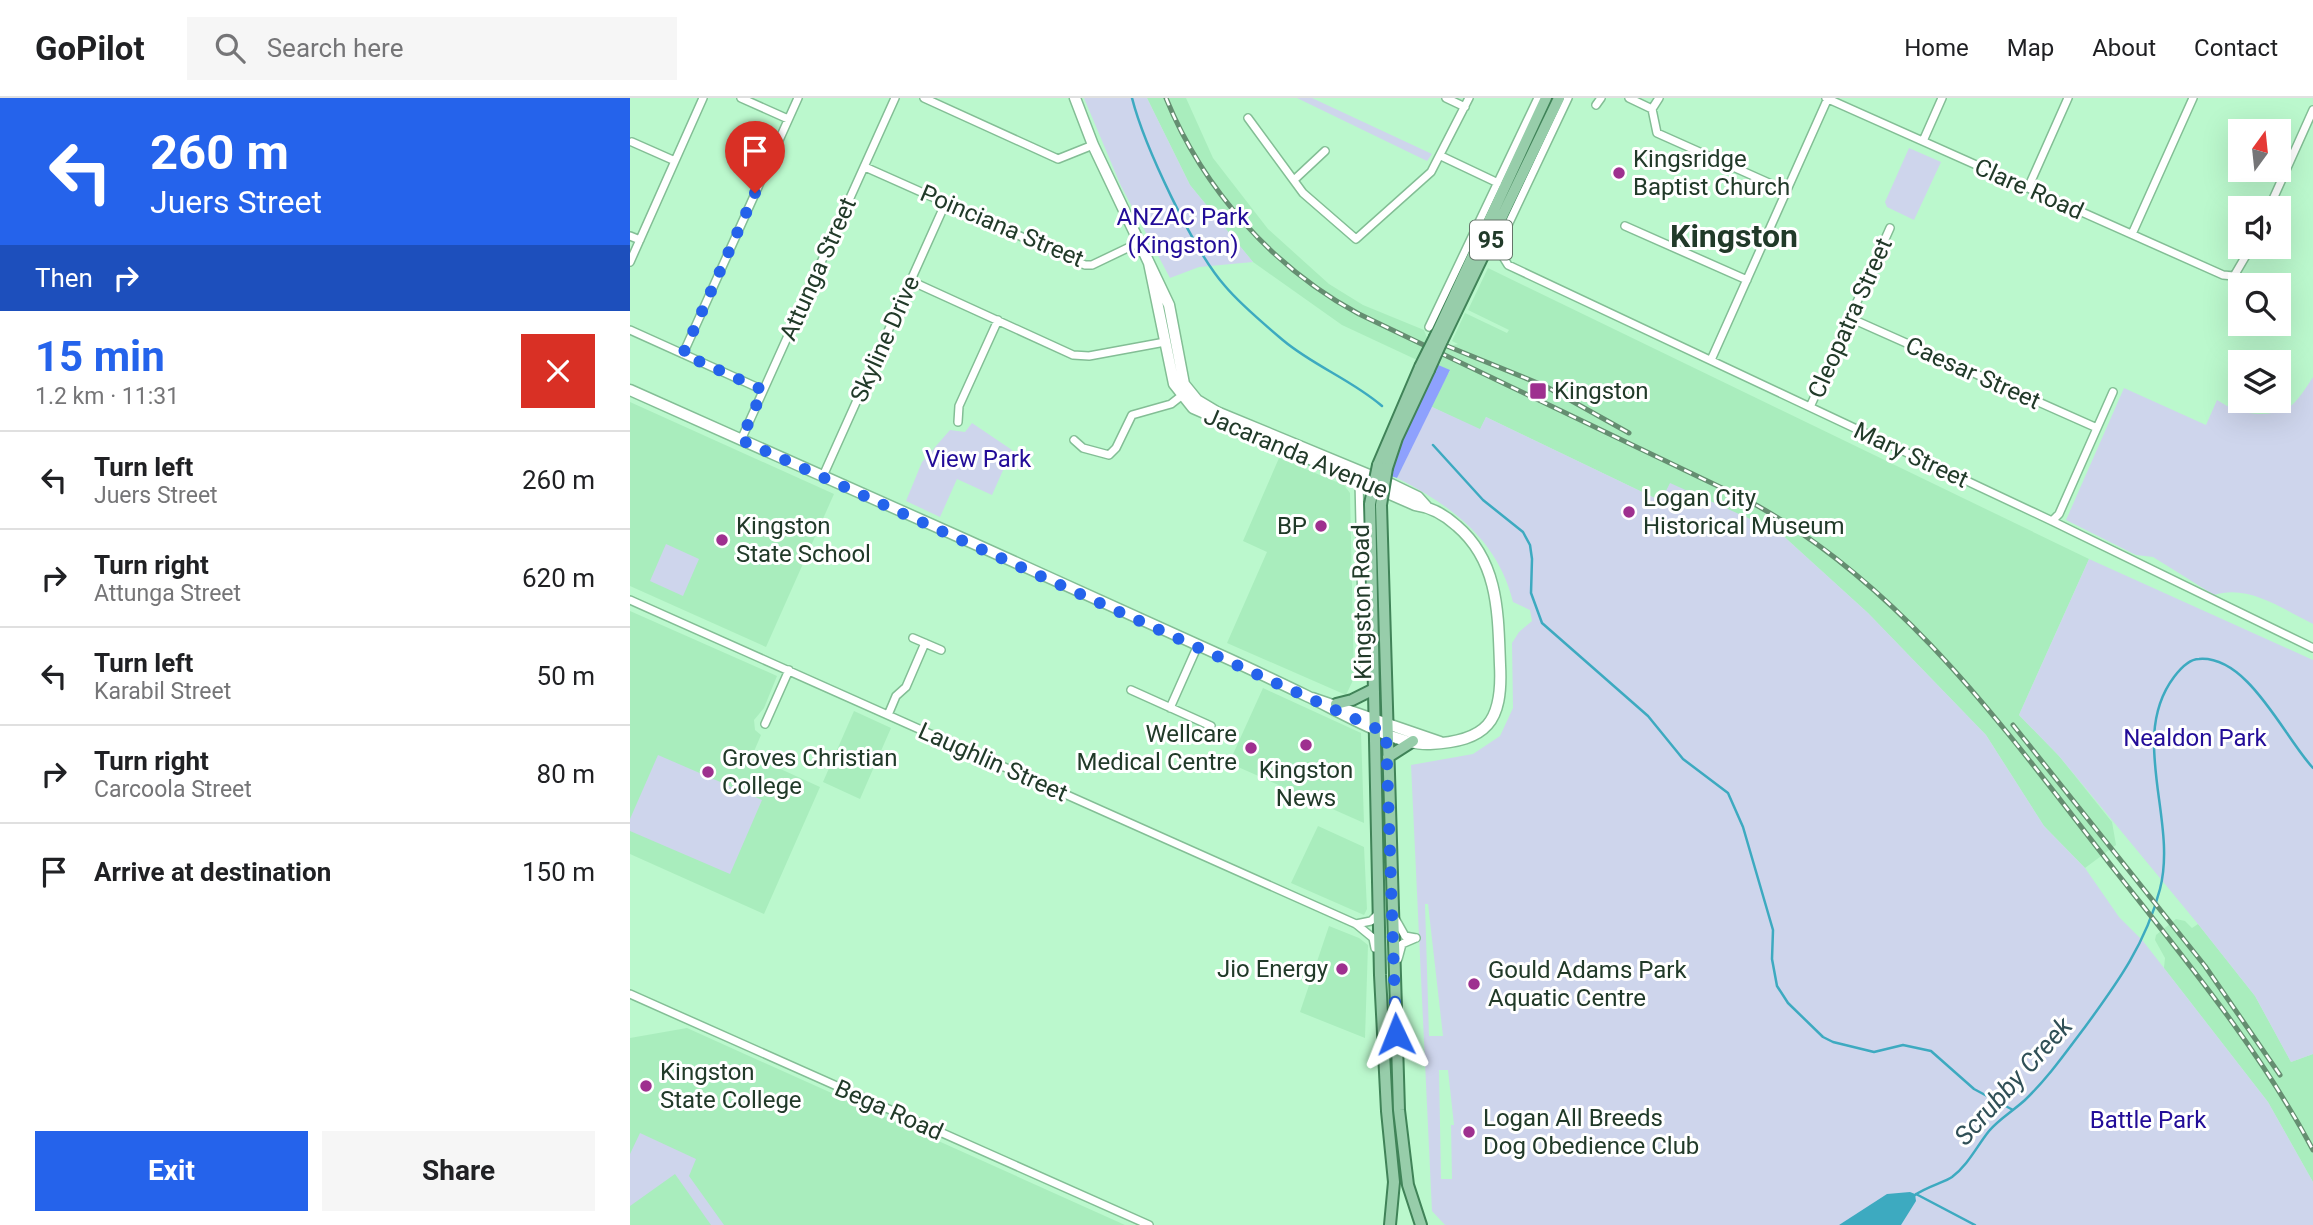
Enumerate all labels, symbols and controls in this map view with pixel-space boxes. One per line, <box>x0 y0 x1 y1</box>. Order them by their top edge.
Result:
search box <box>187 17 677 80</box>
text: GoPilot <box>35 29 145 68</box>
icon: search <box>211 29 249 67</box>
text: Search here <box>267 33 403 63</box>
text: Home <box>1904 34 1969 62</box>
text: Map <box>2007 34 2054 62</box>
text: About <box>2092 34 2156 62</box>
text: Contact <box>2194 34 2278 62</box>
north arrow <box>2228 119 2291 182</box>
map controls <box>2228 119 2291 413</box>
pin <box>725 121 785 193</box>
text: 260 m <box>150 124 289 181</box>
icon: left <box>35 126 126 217</box>
icon: arrive <box>736 132 774 170</box>
place label: Kingsridge Baptist Church <box>1633 145 1790 201</box>
street label: Clare Road <box>1970 153 2088 225</box>
marker: Kingsridge Baptist Church <box>1611 165 1627 181</box>
street label: Poinciana Street <box>916 179 1088 273</box>
text: Juers Street <box>150 183 322 221</box>
street label: Attunga Street <box>774 193 862 345</box>
button: sound <box>2228 196 2291 259</box>
park label: ANZAC Park (Kingston) <box>1117 203 1250 259</box>
district label: Kingston <box>1670 217 1798 255</box>
road number: 95 <box>1470 220 1512 260</box>
street label: Cleopatra Street <box>1802 233 1898 402</box>
icon: right <box>107 259 145 297</box>
text: Then <box>35 263 93 293</box>
street label: Skyline Drive <box>845 272 925 406</box>
button: search <box>2228 273 2291 336</box>
street label: Caesar Street <box>1901 331 2045 415</box>
text: 15 min <box>35 332 165 381</box>
button: close <box>521 334 595 408</box>
button: layers <box>2228 350 2291 413</box>
place label: Kingston <box>1554 377 1649 405</box>
marker: Kingston <box>1528 381 1548 401</box>
text: 1.2 km · 11:31 <box>35 383 179 410</box>
street label: Jacaranda Avenue <box>1200 402 1392 504</box>
street label: Mary Street <box>1849 416 1973 494</box>
park label: View Park <box>925 445 1032 473</box>
text: Turn left <box>94 452 193 482</box>
icon: left <box>35 461 73 499</box>
text: 260 m <box>522 465 595 495</box>
text: Juers Street <box>94 482 218 509</box>
place label: Logan City Historical Museum <box>1643 484 1845 540</box>
marker: Logan City Historical Museum <box>1621 504 1637 520</box>
place label: Kingston State School <box>736 512 871 568</box>
place label: BP <box>1277 512 1307 540</box>
marker: BP <box>1313 518 1329 534</box>
street label: Kingston Road <box>1347 524 1377 680</box>
marker: Kingston State School <box>714 532 730 548</box>
text: Turn right <box>94 550 209 580</box>
icon: right <box>35 559 73 597</box>
text: 620 m <box>522 563 595 593</box>
text: Attunga Street <box>94 580 241 607</box>
text: Turn left <box>94 648 193 678</box>
icon: left <box>35 657 73 695</box>
text: 50 m <box>537 661 595 691</box>
text: Karabil Street <box>94 678 231 705</box>
street label: Laughlin Street <box>914 717 1072 807</box>
place label: Wellcare Medical Centre <box>1076 720 1237 776</box>
park label: Nealdon Park <box>2123 724 2268 752</box>
marker: Kingston News <box>1298 737 1314 753</box>
marker: Wellcare Medical Centre <box>1243 740 1259 756</box>
place label: Groves Christian College <box>722 744 898 800</box>
text: Turn right <box>94 746 209 776</box>
icon: right <box>35 755 73 793</box>
place label: Kingston News <box>1259 756 1353 812</box>
text: 80 m <box>537 759 595 789</box>
marker: Groves Christian College <box>700 764 716 780</box>
text: Carcoola Street <box>94 776 252 803</box>
icon: arrive <box>35 853 73 891</box>
text: Arrive at destination <box>94 857 331 887</box>
text: 150 m <box>522 857 595 887</box>
place label: Jio Energy <box>1217 955 1329 983</box>
place label: Gould Adams Park Aquatic Centre <box>1488 956 1687 1012</box>
marker: Jio Energy <box>1334 961 1350 977</box>
marker: Gould Adams Park Aquatic Centre <box>1466 976 1482 992</box>
position arrow <box>1359 997 1433 1071</box>
water label: Scrubby Creek <box>1948 1010 2079 1151</box>
place label: Kingston State College <box>660 1058 802 1114</box>
street label: Bega Road <box>831 1074 947 1146</box>
marker: Kingston State College <box>638 1078 654 1094</box>
place label: Logan All Breeds Dog Obedience Club <box>1483 1104 1699 1160</box>
park label: Battle Park <box>2090 1106 2207 1134</box>
marker: Logan All Breeds Dog Obedience Club <box>1461 1124 1477 1140</box>
button: Exit <box>35 1131 308 1211</box>
button: Share <box>322 1131 595 1211</box>

